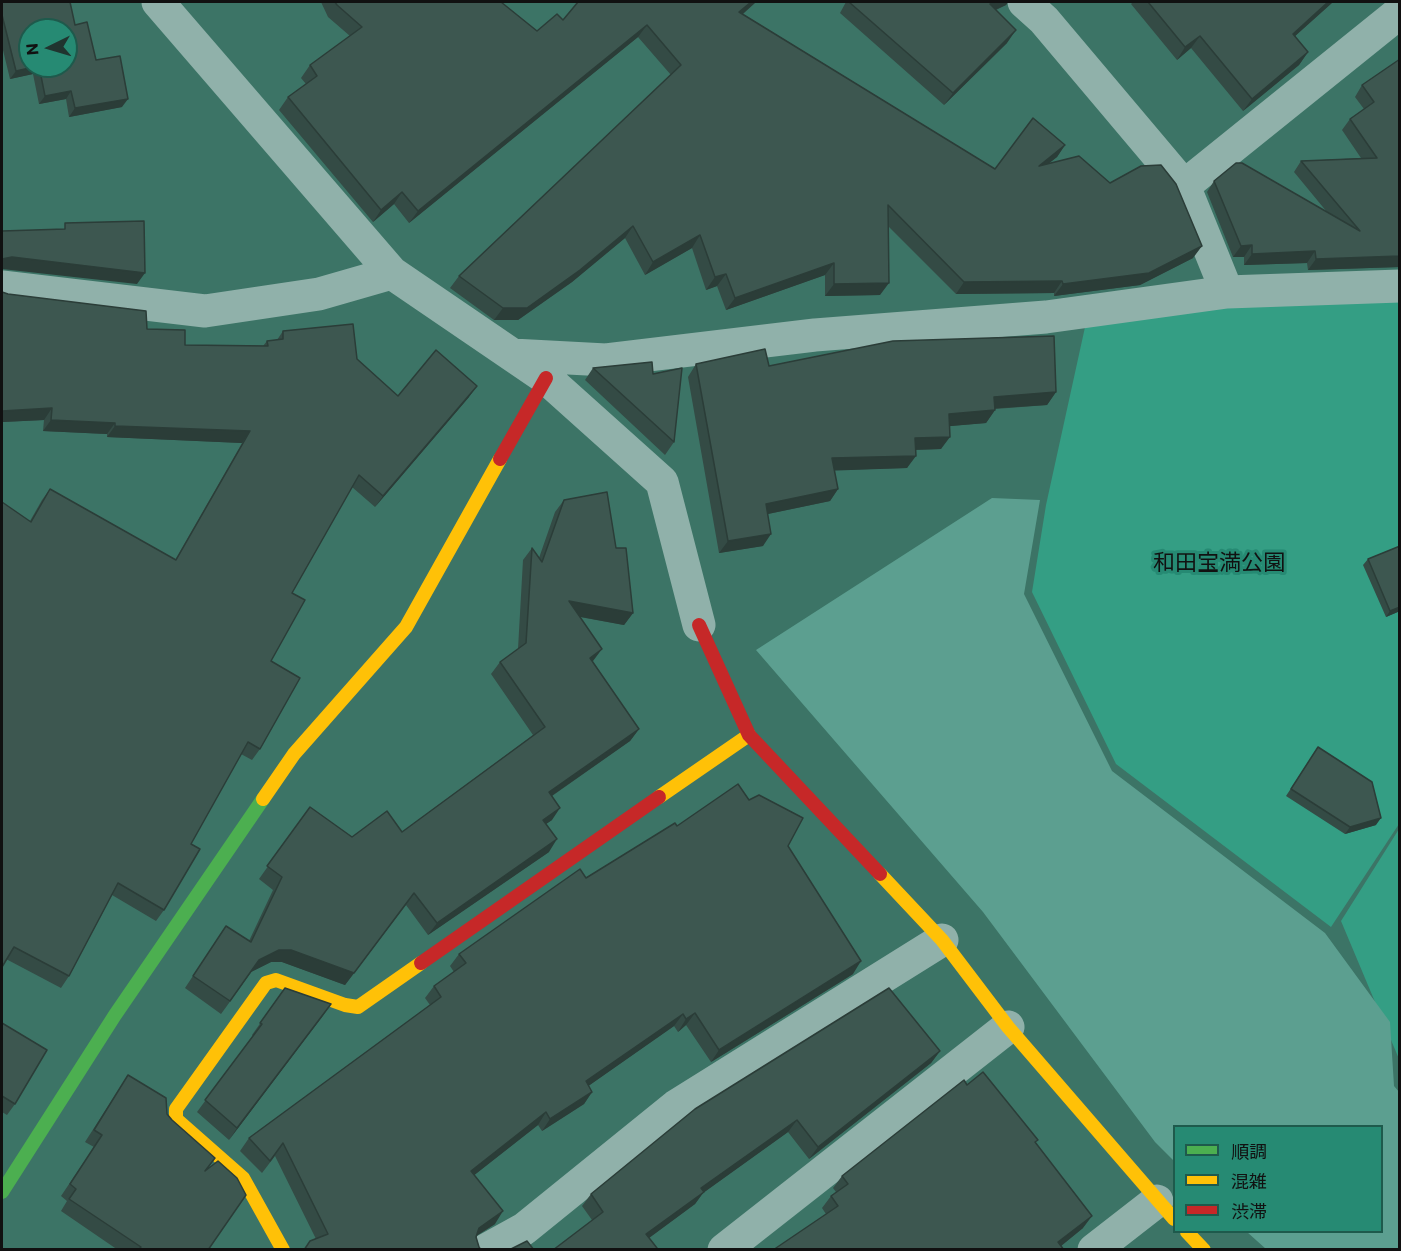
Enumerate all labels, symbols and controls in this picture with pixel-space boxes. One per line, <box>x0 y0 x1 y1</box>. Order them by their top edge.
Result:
north arrow <box>18 18 78 78</box>
text: N <box>22 43 42 56</box>
park label: 和田宝満公園 <box>1153 550 1285 576</box>
legend <box>1173 1125 1383 1233</box>
text: 順調 <box>1231 1140 1267 1162</box>
text: 混雑 <box>1231 1170 1267 1192</box>
text: 渋滞 <box>1231 1200 1267 1222</box>

